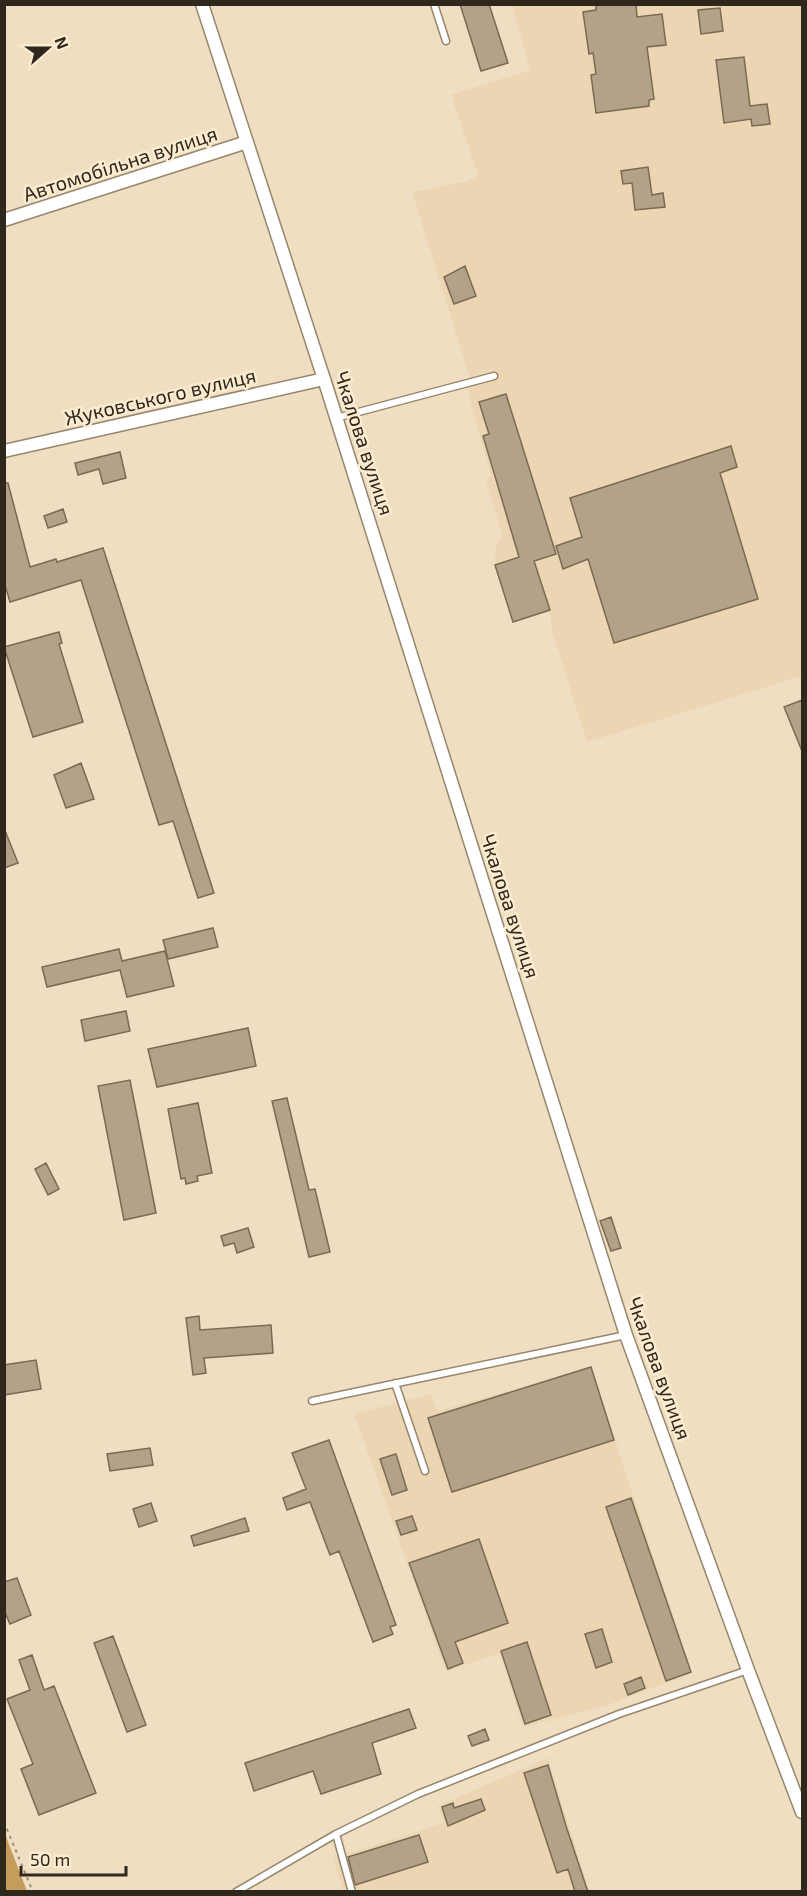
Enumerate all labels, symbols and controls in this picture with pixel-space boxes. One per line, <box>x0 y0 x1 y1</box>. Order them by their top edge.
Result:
north arrow <box>18 18 78 78</box>
text: N <box>52 34 73 51</box>
street label: Автомобільна вулиця <box>20 120 220 207</box>
street label: Жуковського вулиця <box>62 362 258 431</box>
street label: Чкалова вулиця <box>329 368 400 518</box>
street label: Чкалова вулиця <box>475 831 546 981</box>
street label: Чкалова вулиця <box>622 1293 697 1443</box>
scale bar <box>21 1839 126 1877</box>
text: 50 m <box>30 1848 70 1870</box>

